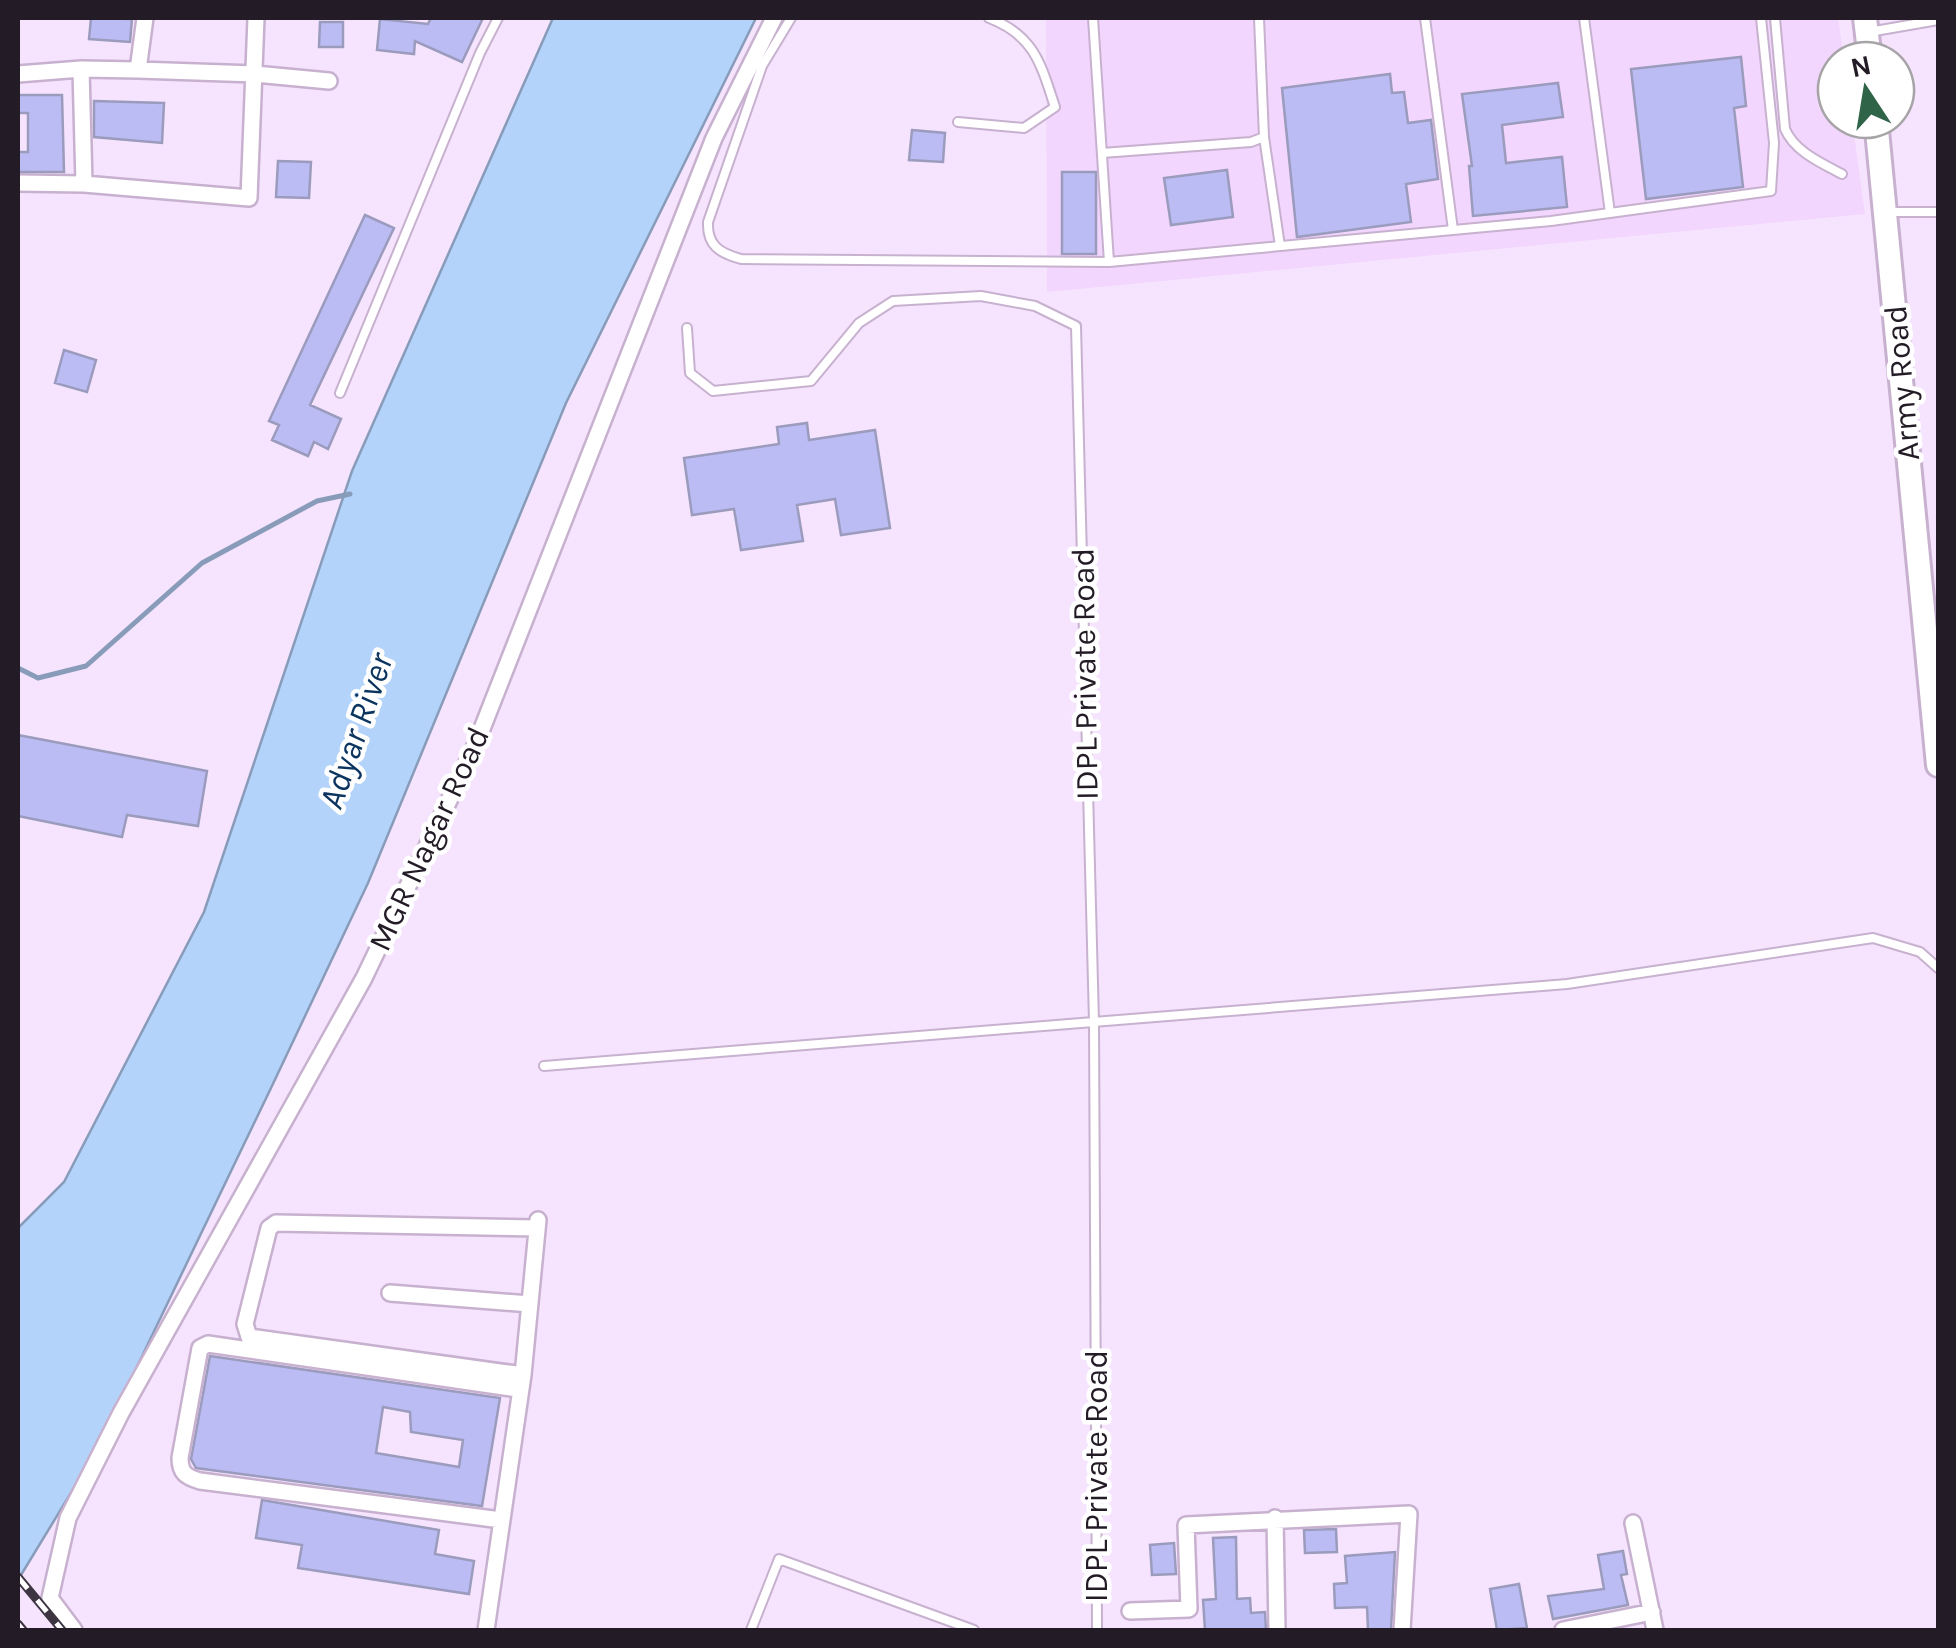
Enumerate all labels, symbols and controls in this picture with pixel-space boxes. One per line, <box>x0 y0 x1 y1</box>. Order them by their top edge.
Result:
north arrow <box>1816 40 1916 140</box>
text: N <box>1848 48 1874 84</box>
street label: Army Road <box>1877 304 1927 462</box>
street label: IDPL Private Road <box>1064 547 1106 801</box>
water label: Adyar River <box>310 647 402 814</box>
street label: MGR Nagar Road <box>361 721 497 957</box>
street label: IDPL Private Road <box>1078 1350 1115 1602</box>

